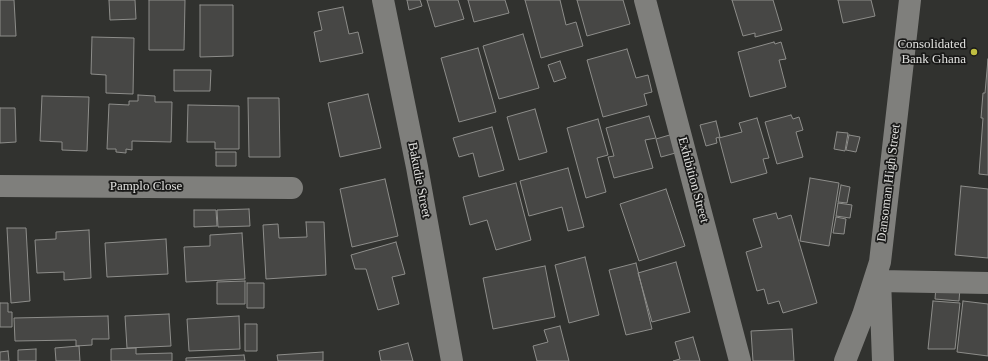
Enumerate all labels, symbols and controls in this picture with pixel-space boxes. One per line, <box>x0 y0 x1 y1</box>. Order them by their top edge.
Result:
place label: Consolidated Bank Ghana <box>897 37 966 68</box>
marker: Consolidated Bank Ghana <box>969 47 979 57</box>
street label: Dansoman High Street <box>874 123 904 243</box>
street label: Exhibition Street <box>674 135 712 225</box>
street label: Bakudie Street <box>404 141 434 219</box>
street label: Pamplo Close <box>110 179 182 195</box>

